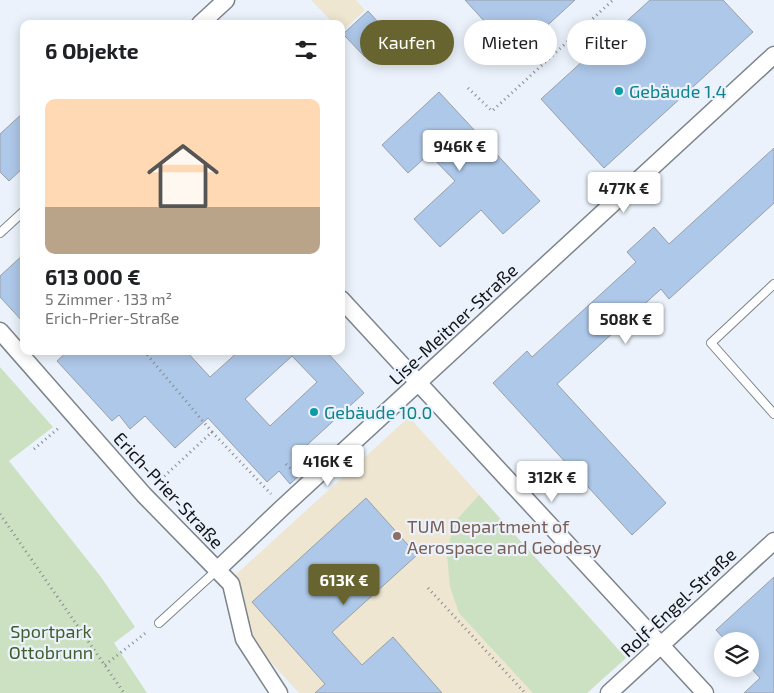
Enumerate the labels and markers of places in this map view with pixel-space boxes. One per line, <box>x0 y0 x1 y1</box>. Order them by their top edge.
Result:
place label: Gebäude 1.4 <box>629 80 727 102</box>
marker: Gebäude 1.4 <box>613 85 625 97</box>
pin: 946K € <box>419 130 501 172</box>
pin: 477K € <box>583 172 665 214</box>
pin: 508K € <box>585 302 667 345</box>
place label: Gebäude 10.0 <box>324 401 432 423</box>
marker: Gebäude 10.0 <box>308 406 320 418</box>
pin: 416K € <box>287 444 369 487</box>
pin: 312K € <box>511 460 593 503</box>
place label: TUM Department of Aerospace and Geodesy <box>407 515 602 558</box>
marker: TUM Department of Aerospace and Geodesy <box>391 530 403 542</box>
pin: 613K € <box>303 564 385 606</box>

